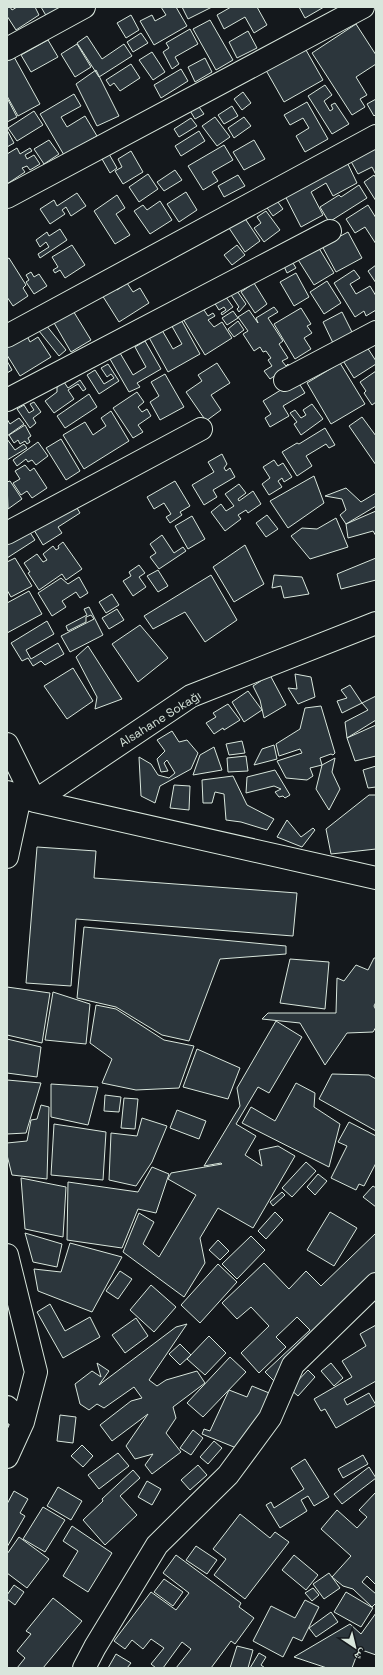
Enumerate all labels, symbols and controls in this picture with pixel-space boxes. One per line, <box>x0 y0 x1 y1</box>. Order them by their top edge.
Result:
street label: Alsahane Sokağı <box>116 687 204 751</box>
north arrow <box>335 1627 375 1667</box>
text: ش <box>351 1645 370 1664</box>

